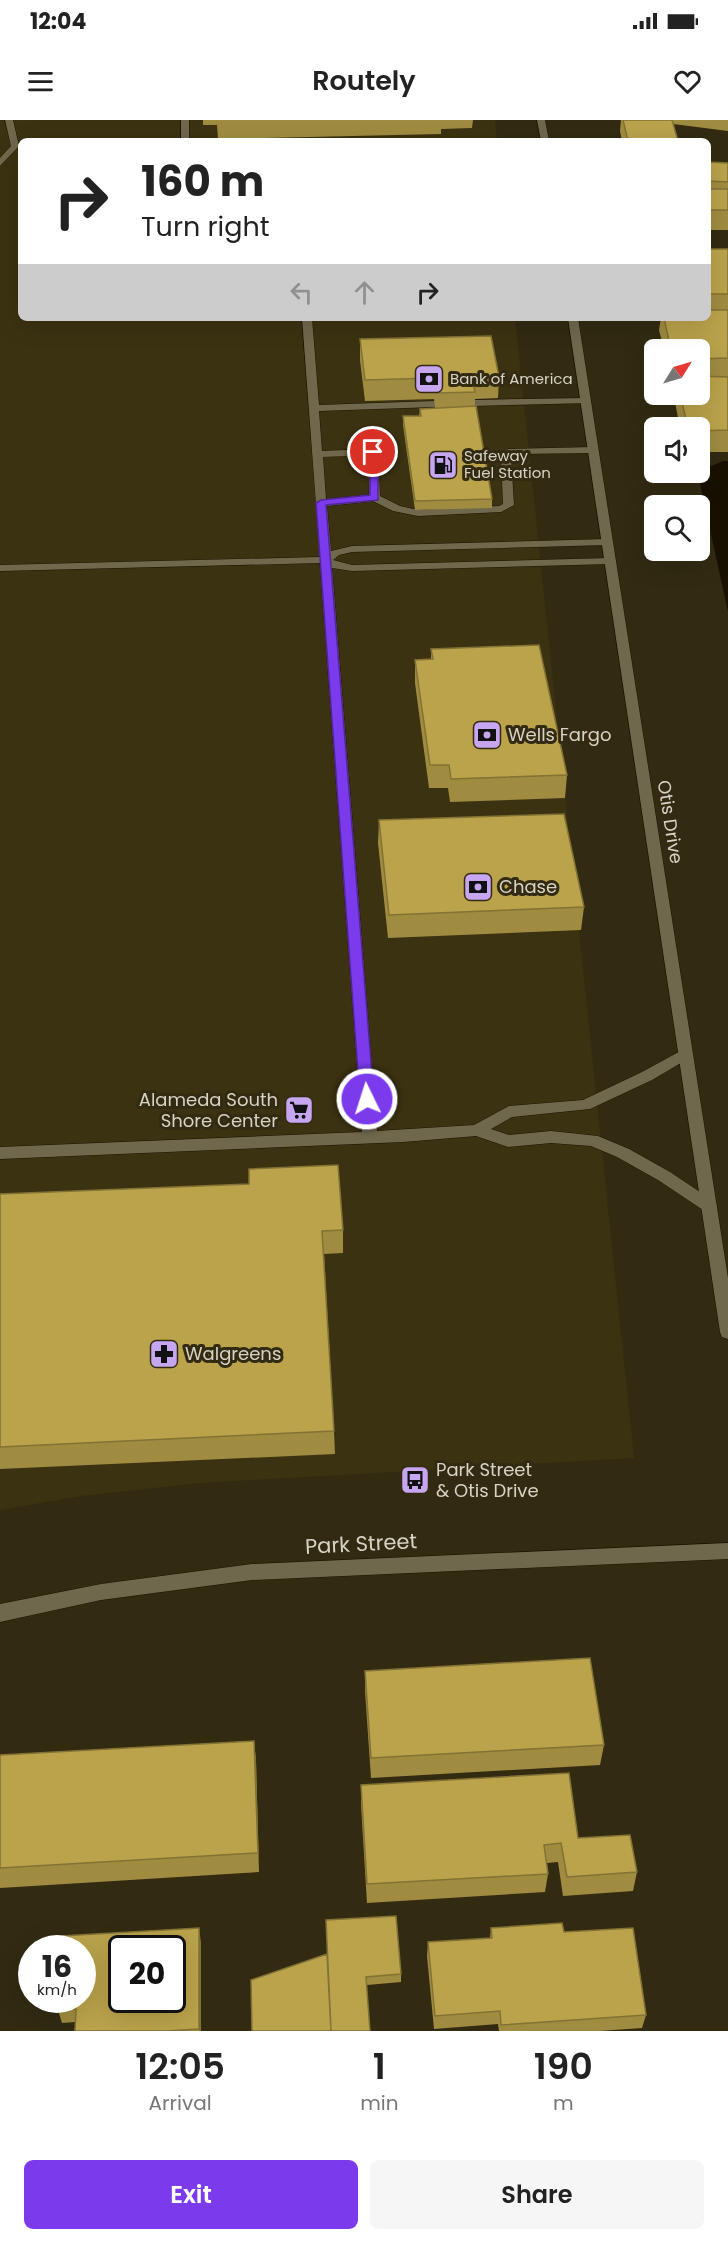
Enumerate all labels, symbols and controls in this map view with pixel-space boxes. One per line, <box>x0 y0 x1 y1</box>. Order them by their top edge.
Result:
text: 12:04 <box>30 6 86 37</box>
text: Routely <box>312 62 416 99</box>
icon: menu <box>24 65 57 98</box>
icon: heart <box>671 65 704 98</box>
text: 160 m <box>141 152 264 211</box>
icon: right <box>42 162 120 240</box>
text: Turn right <box>141 208 270 245</box>
icon: left <box>285 276 318 309</box>
icon: ahead <box>348 276 381 309</box>
icon: right <box>411 276 444 309</box>
north arrow <box>644 339 710 405</box>
map controls <box>644 339 710 561</box>
bank icon: Bank of America <box>413 363 445 395</box>
place label: Bank of America <box>450 368 573 389</box>
button: sound <box>644 417 710 483</box>
pin <box>347 426 398 477</box>
icon: arrive <box>356 435 389 468</box>
place label: Safeway Fuel Station <box>464 445 551 483</box>
fuel station icon: Safeway Fuel Station <box>427 449 459 481</box>
button: search <box>644 495 710 561</box>
bank icon: Wells Fargo <box>471 719 503 751</box>
place label: Wells Fargo <box>508 722 611 747</box>
street label: Otis Drive <box>652 778 689 866</box>
bank icon: Chase <box>462 871 494 903</box>
place label: Chase <box>499 874 557 899</box>
position arrow <box>335 1067 399 1131</box>
place label: Alameda South Shore Center <box>139 1087 278 1133</box>
supermarket icon: Alameda South Shore Center <box>283 1094 315 1126</box>
pharmacy icon: Walgreens <box>148 1338 180 1370</box>
place label: Walgreens <box>185 1341 281 1366</box>
place label: Park Street & Otis Drive <box>436 1457 539 1503</box>
bus stop icon: Park Street & Otis Drive <box>399 1464 431 1496</box>
street label: Park Street <box>304 1526 418 1561</box>
speed limit sign: 20 <box>108 1935 186 2013</box>
text: 16 <box>42 1945 72 1988</box>
text: km/h <box>37 1979 77 2000</box>
text: 12:05 <box>135 2041 225 2092</box>
text: 1 <box>373 2041 386 2092</box>
text: 190 <box>534 2041 593 2092</box>
text: Arrival <box>149 2089 212 2117</box>
text: min <box>360 2089 399 2117</box>
text: m <box>553 2089 574 2117</box>
button: Exit <box>24 2160 358 2229</box>
button: Share <box>370 2160 704 2229</box>

